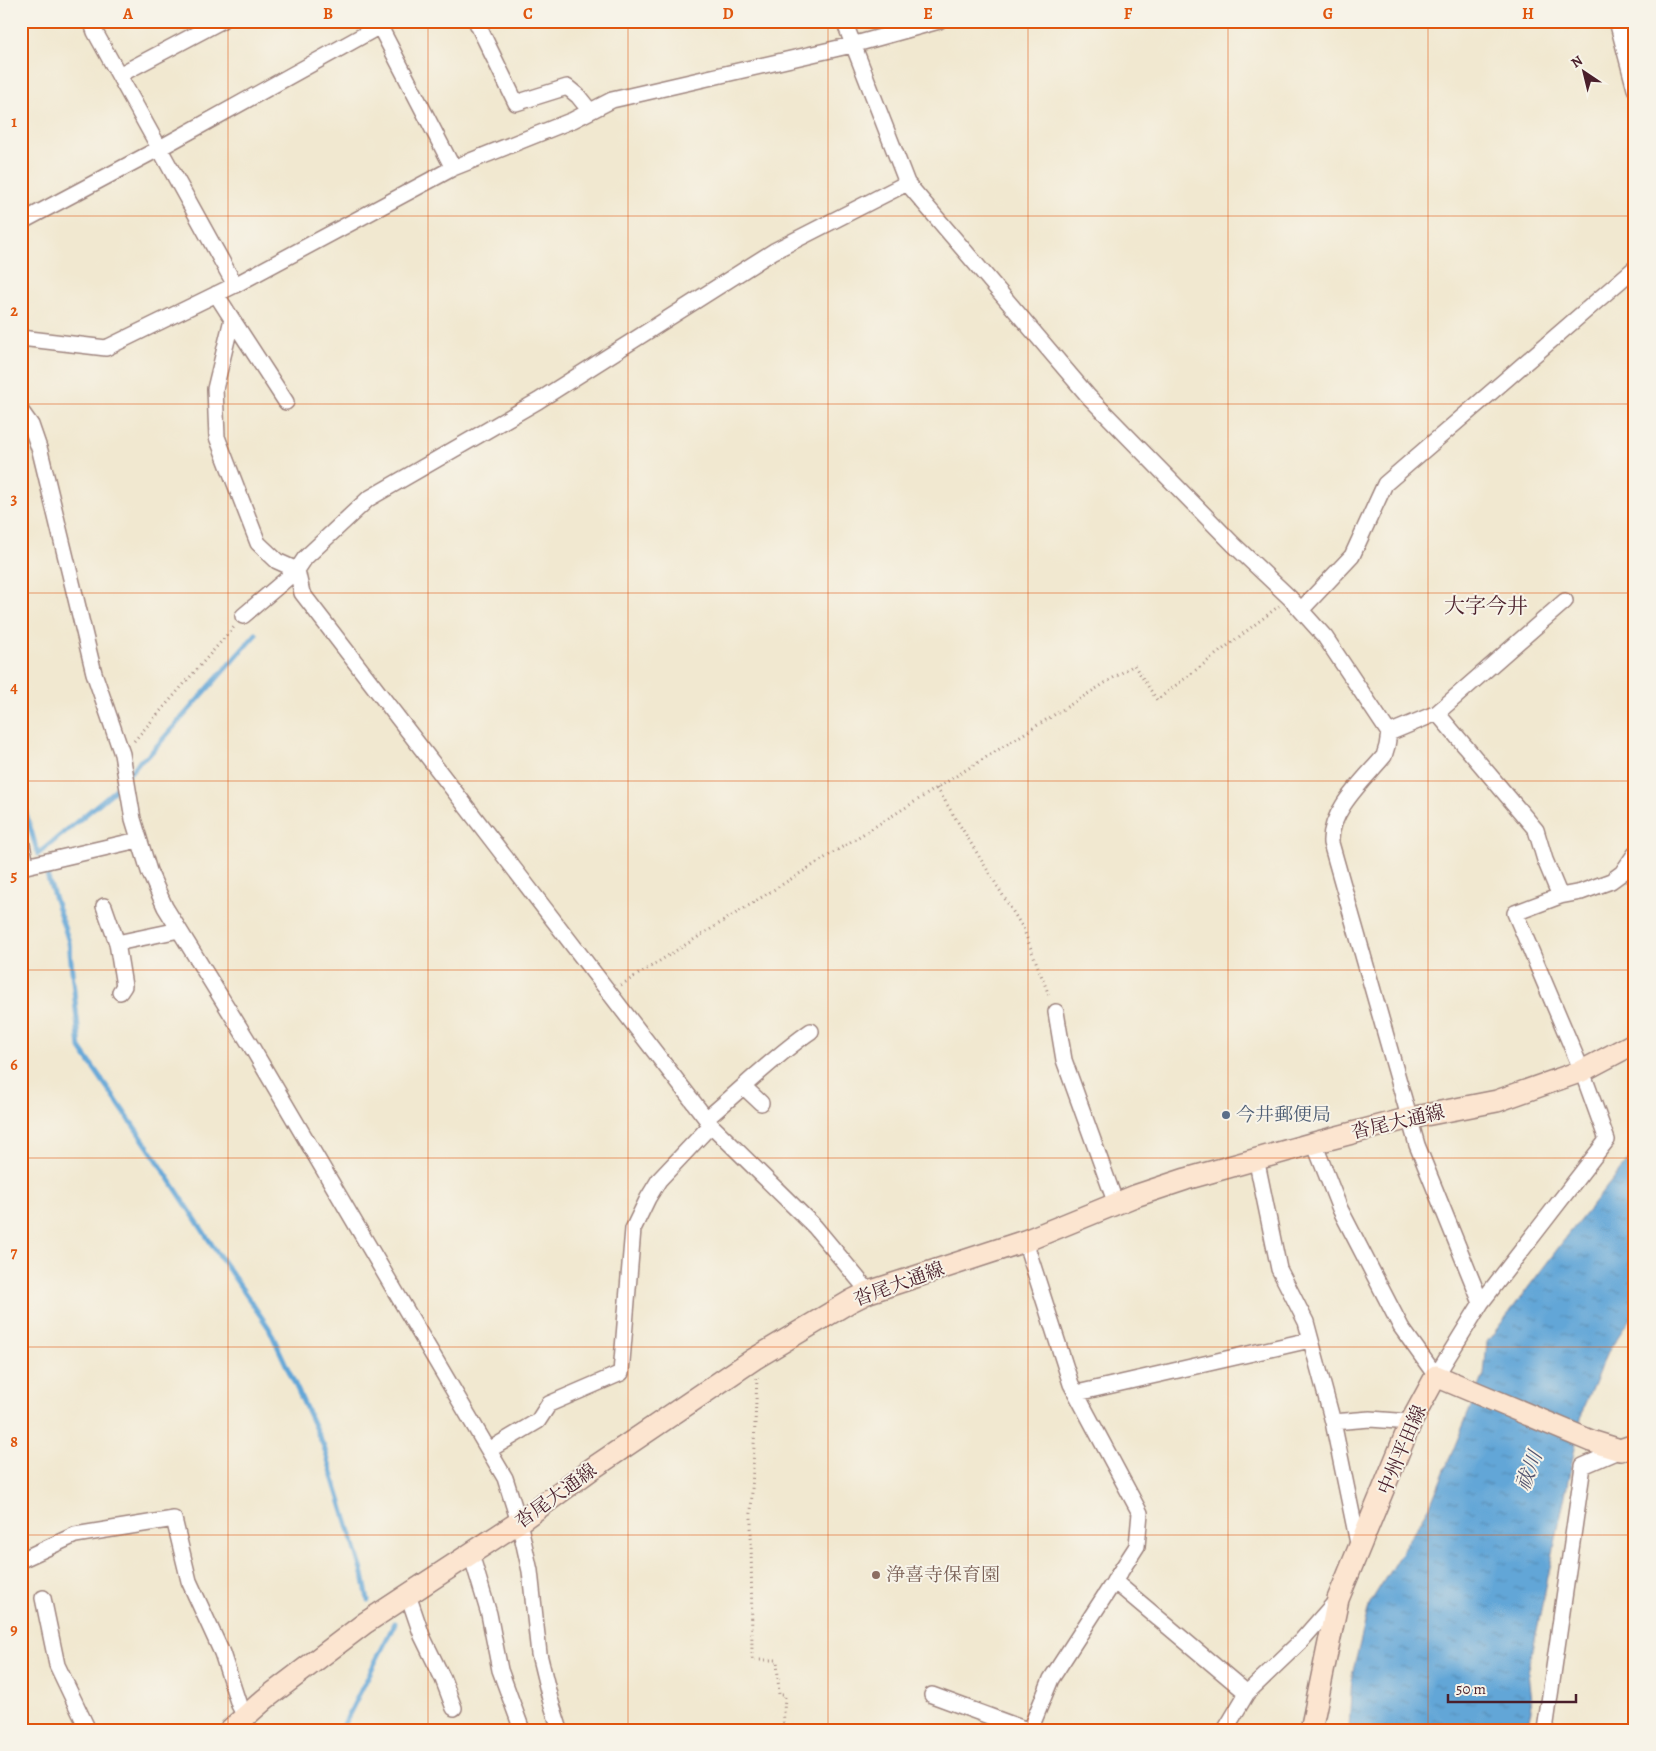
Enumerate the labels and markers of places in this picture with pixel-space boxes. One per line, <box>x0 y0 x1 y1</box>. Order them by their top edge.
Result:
place label: 今井郵便局 <box>1236 1102 1331 1128</box>
marker: 今井郵便局 <box>1220 1109 1232 1121</box>
place label: 浄喜寺保育園 <box>886 1562 1000 1588</box>
marker: 浄喜寺保育園 <box>870 1569 882 1581</box>

